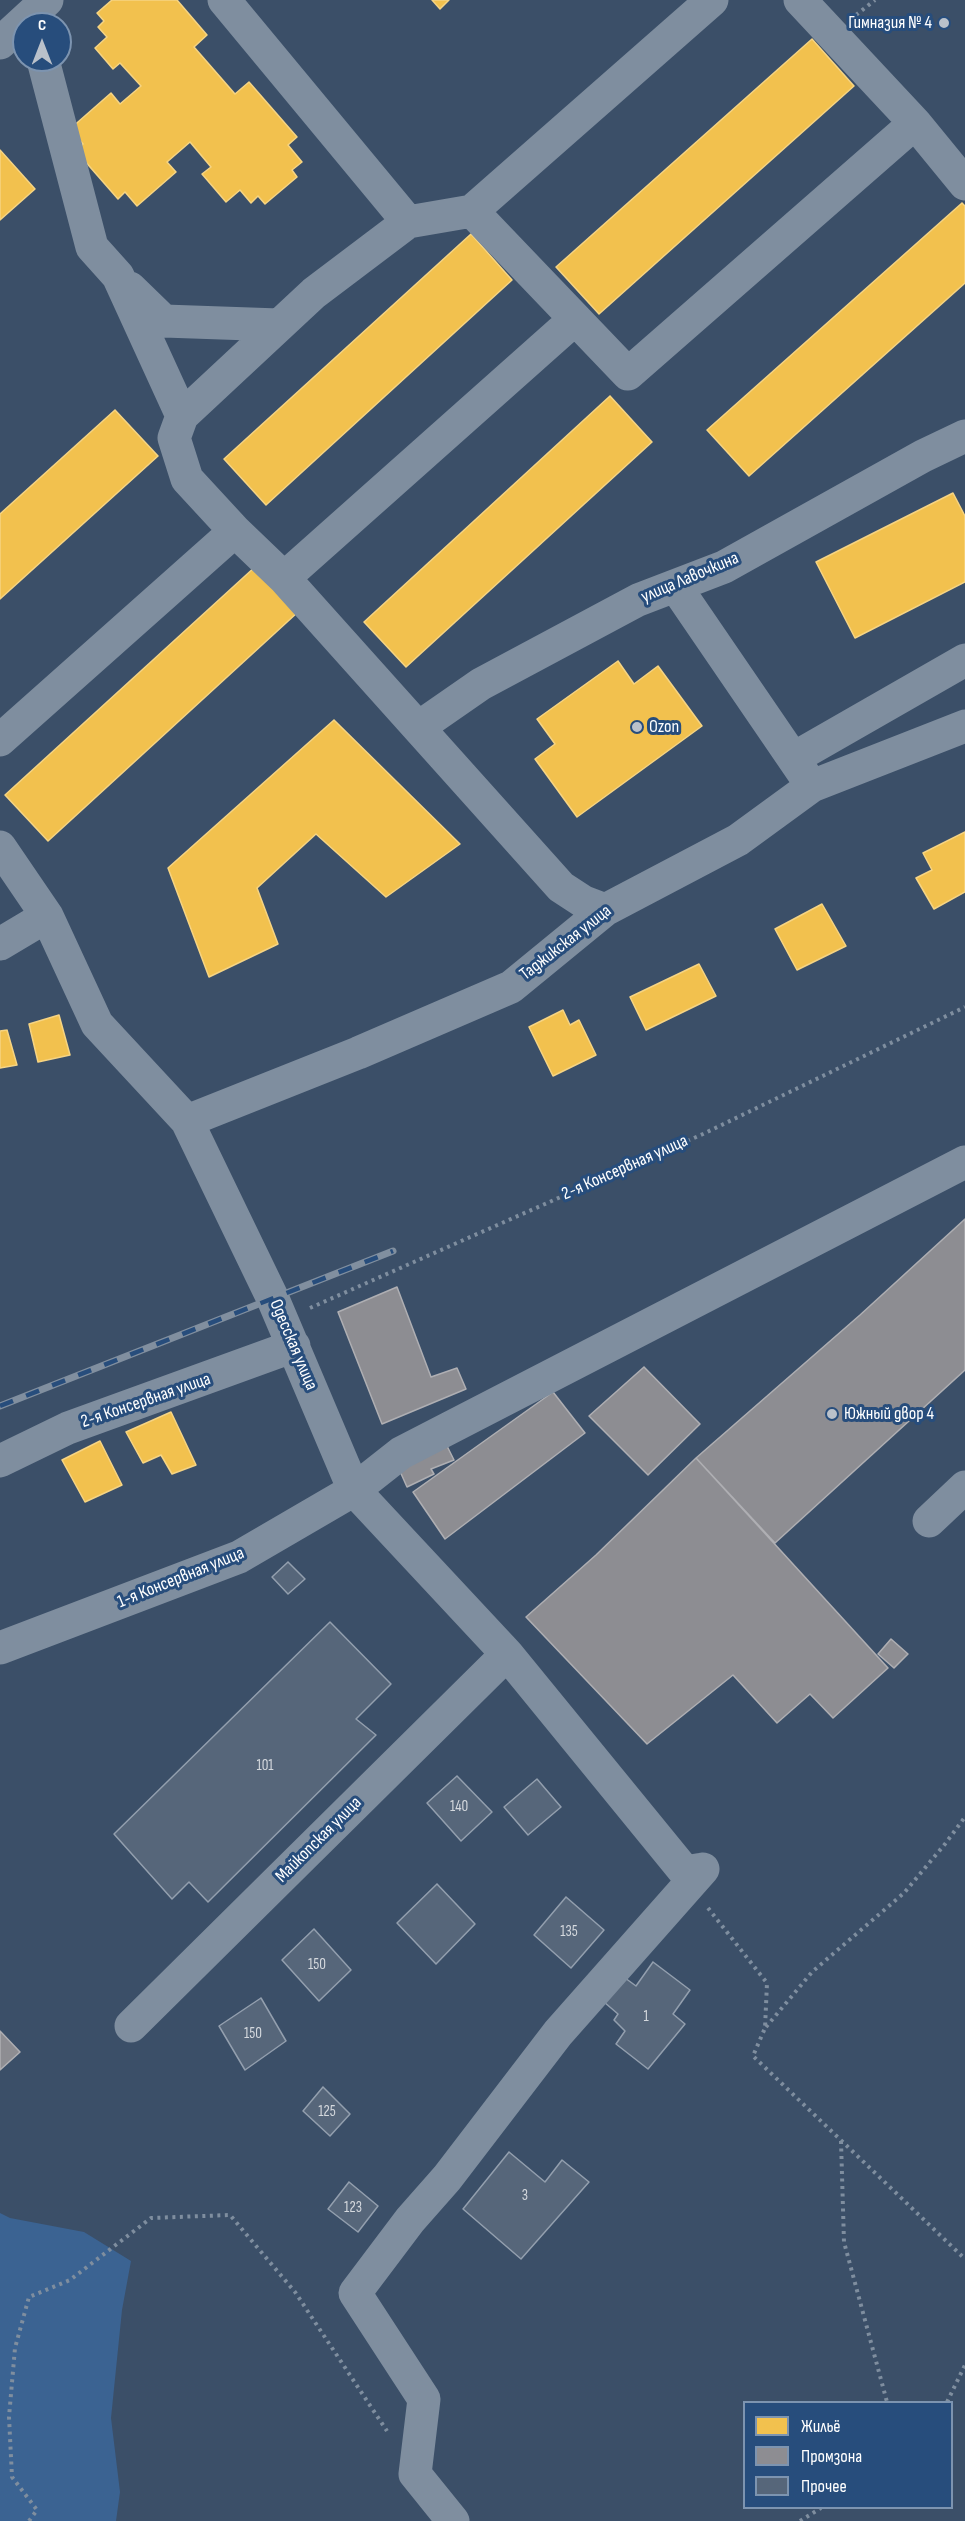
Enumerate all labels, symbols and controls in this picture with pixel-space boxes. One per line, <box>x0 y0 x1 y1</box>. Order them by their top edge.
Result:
north arrow <box>12 12 72 72</box>
place label: Гимназия № 4 <box>848 12 932 34</box>
text: С <box>38 16 46 35</box>
marker: Гимназия № 4 <box>937 16 951 30</box>
street label: улица Лавочкина <box>638 548 742 608</box>
place label: Ozon <box>649 716 679 738</box>
marker: Ozon <box>630 720 644 734</box>
street label: Таджикская улица <box>516 901 616 985</box>
street label: 2-я Консервная улица <box>559 1131 691 1205</box>
street label: Одесская улица <box>264 1296 322 1394</box>
street label: 2-я Консервная улица <box>78 1369 214 1433</box>
place label: Южный двор 4 <box>844 1403 934 1425</box>
marker: Южный двор 4 <box>825 1407 839 1421</box>
street label: 1-я Консервная улица <box>115 1543 247 1613</box>
house number: 101 <box>256 1757 274 1775</box>
street label: Майкопская улица <box>271 1792 367 1888</box>
house number: 140 <box>450 1798 468 1816</box>
house number: 135 <box>560 1923 578 1941</box>
house number: 150 <box>308 1956 326 1974</box>
house number: 1 <box>643 2008 649 2026</box>
house number: 150 <box>244 2025 262 2043</box>
house number: 125 <box>318 2103 336 2121</box>
house number: 3 <box>522 2187 528 2205</box>
house number: 123 <box>344 2199 362 2217</box>
legend <box>743 2401 953 2509</box>
text: Жильё <box>801 2416 841 2437</box>
text: Промзона <box>801 2446 862 2467</box>
text: Прочее <box>801 2476 847 2497</box>

